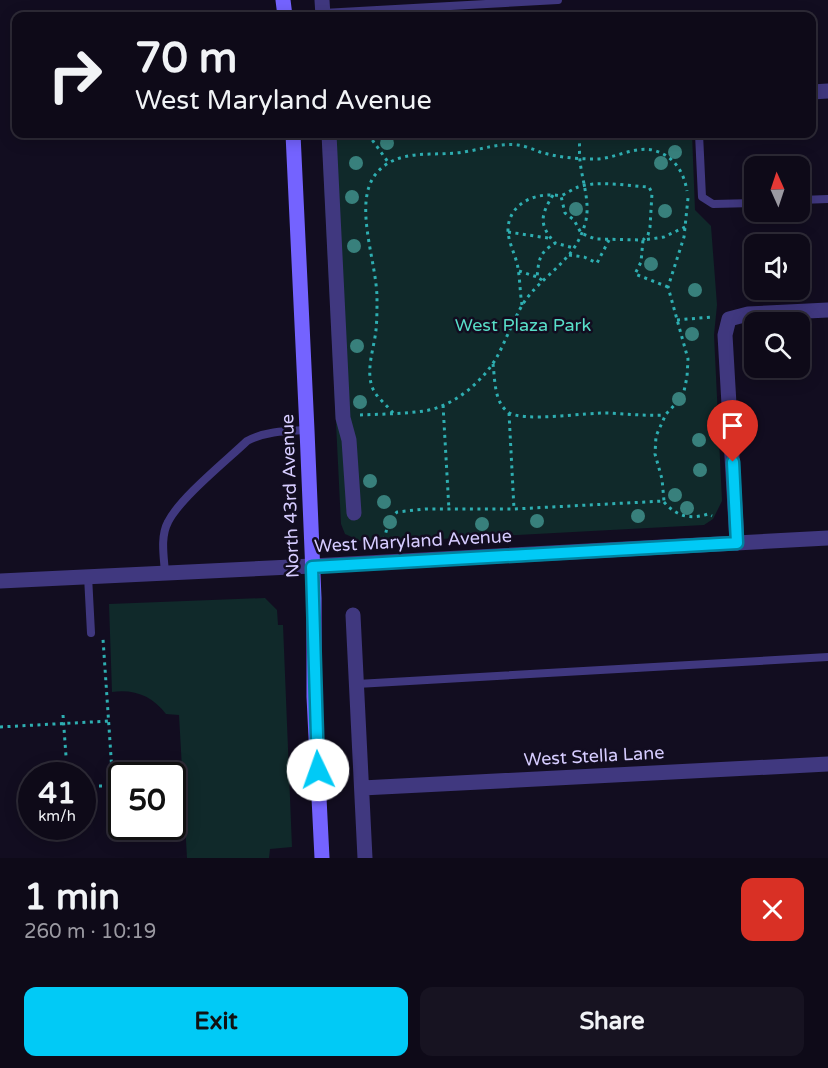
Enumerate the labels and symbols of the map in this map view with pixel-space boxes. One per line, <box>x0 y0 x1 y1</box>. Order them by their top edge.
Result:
north arrow <box>744 156 810 222</box>
park label: West Plaza Park <box>455 314 591 336</box>
pin <box>707 400 758 462</box>
street label: North 43rd Avenue <box>276 414 304 578</box>
street label: West Maryland Avenue <box>314 525 512 557</box>
position arrow <box>286 738 350 802</box>
street label: West Stella Lane <box>523 741 665 771</box>
speed limit sign: 50 <box>108 762 186 840</box>

